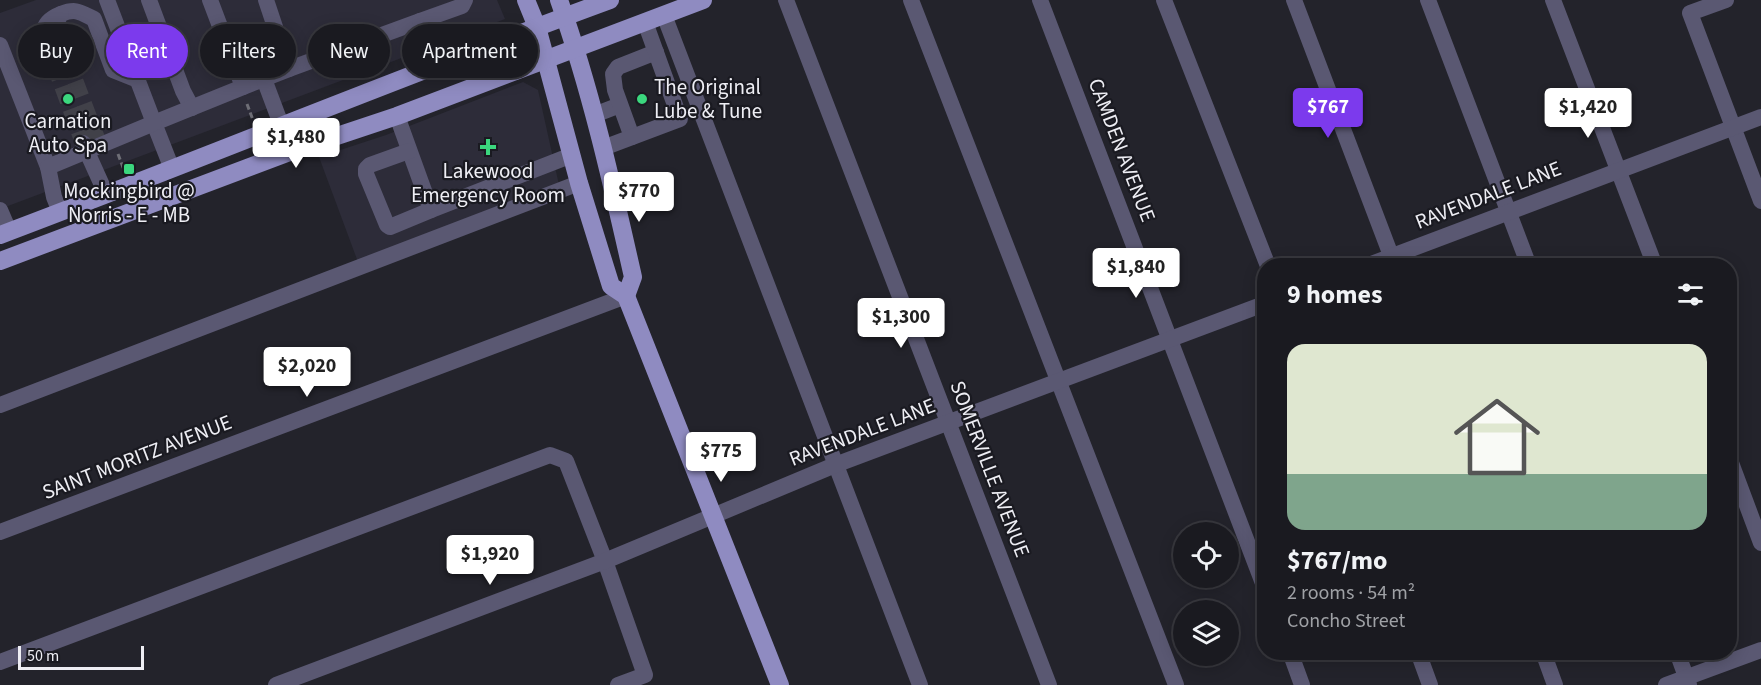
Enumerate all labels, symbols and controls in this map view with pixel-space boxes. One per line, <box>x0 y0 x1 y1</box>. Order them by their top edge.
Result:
chip: Buy <box>18 24 94 78</box>
chip: Rent <box>106 24 188 78</box>
chip: Filters <box>200 24 296 78</box>
chip: New <box>308 24 390 78</box>
chip: Apartment <box>402 24 538 78</box>
place label: The Original Lube & Tune <box>654 72 762 126</box>
street label: CAMDEN AVENUE <box>1081 74 1163 226</box>
pin: $767 <box>1292 88 1364 139</box>
pin: $1,420 <box>1539 88 1637 139</box>
marker: Carnation Auto Spa <box>61 92 75 106</box>
marker: The Original Lube & Tune <box>635 92 649 106</box>
text: $767 <box>1307 93 1349 121</box>
text: $1,420 <box>1559 93 1617 121</box>
place label: Carnation Auto Spa <box>25 106 111 160</box>
pin: $1,480 <box>247 118 345 169</box>
text: $1,480 <box>267 123 325 151</box>
marker: Lakewood Emergency Room <box>479 138 497 156</box>
street label: RAVENDALE LANE <box>1411 153 1565 237</box>
place label: Lakewood Emergency Room <box>411 156 565 210</box>
marker: Mockingbird @ Norris - E - MB <box>122 162 136 176</box>
pin: $770 <box>603 172 675 223</box>
place label: Mockingbird @ Norris - E - MB <box>63 176 195 230</box>
text: $770 <box>618 177 660 205</box>
pin: $1,840 <box>1087 248 1185 299</box>
text: $1,840 <box>1107 253 1165 281</box>
text: 9 homes <box>1287 276 1382 313</box>
icon: filters <box>1674 278 1707 311</box>
pin: $1,300 <box>852 298 950 349</box>
text: $1,300 <box>872 303 930 331</box>
pin: $2,020 <box>258 347 356 398</box>
text: $2,020 <box>278 352 336 380</box>
street label: SOMERVILLE AVENUE <box>943 376 1037 562</box>
icon: home <box>1443 383 1551 491</box>
street label: RAVENDALE LANE <box>785 390 939 474</box>
street label: SAINT MORITZ AVENUE <box>38 407 236 507</box>
pin: $775 <box>685 432 757 483</box>
text: $775 <box>700 437 742 465</box>
map controls <box>1173 522 1239 666</box>
button: locate <box>1173 522 1239 588</box>
pin: $1,920 <box>441 535 539 586</box>
text: $1,920 <box>461 540 519 568</box>
text: $767/mo <box>1287 542 1387 579</box>
text: 2 rooms · 54 m² <box>1287 579 1415 607</box>
button: layers <box>1173 600 1239 666</box>
text: Concho Street <box>1287 607 1405 635</box>
scale bar <box>18 643 144 670</box>
text: 50 m <box>27 645 59 667</box>

